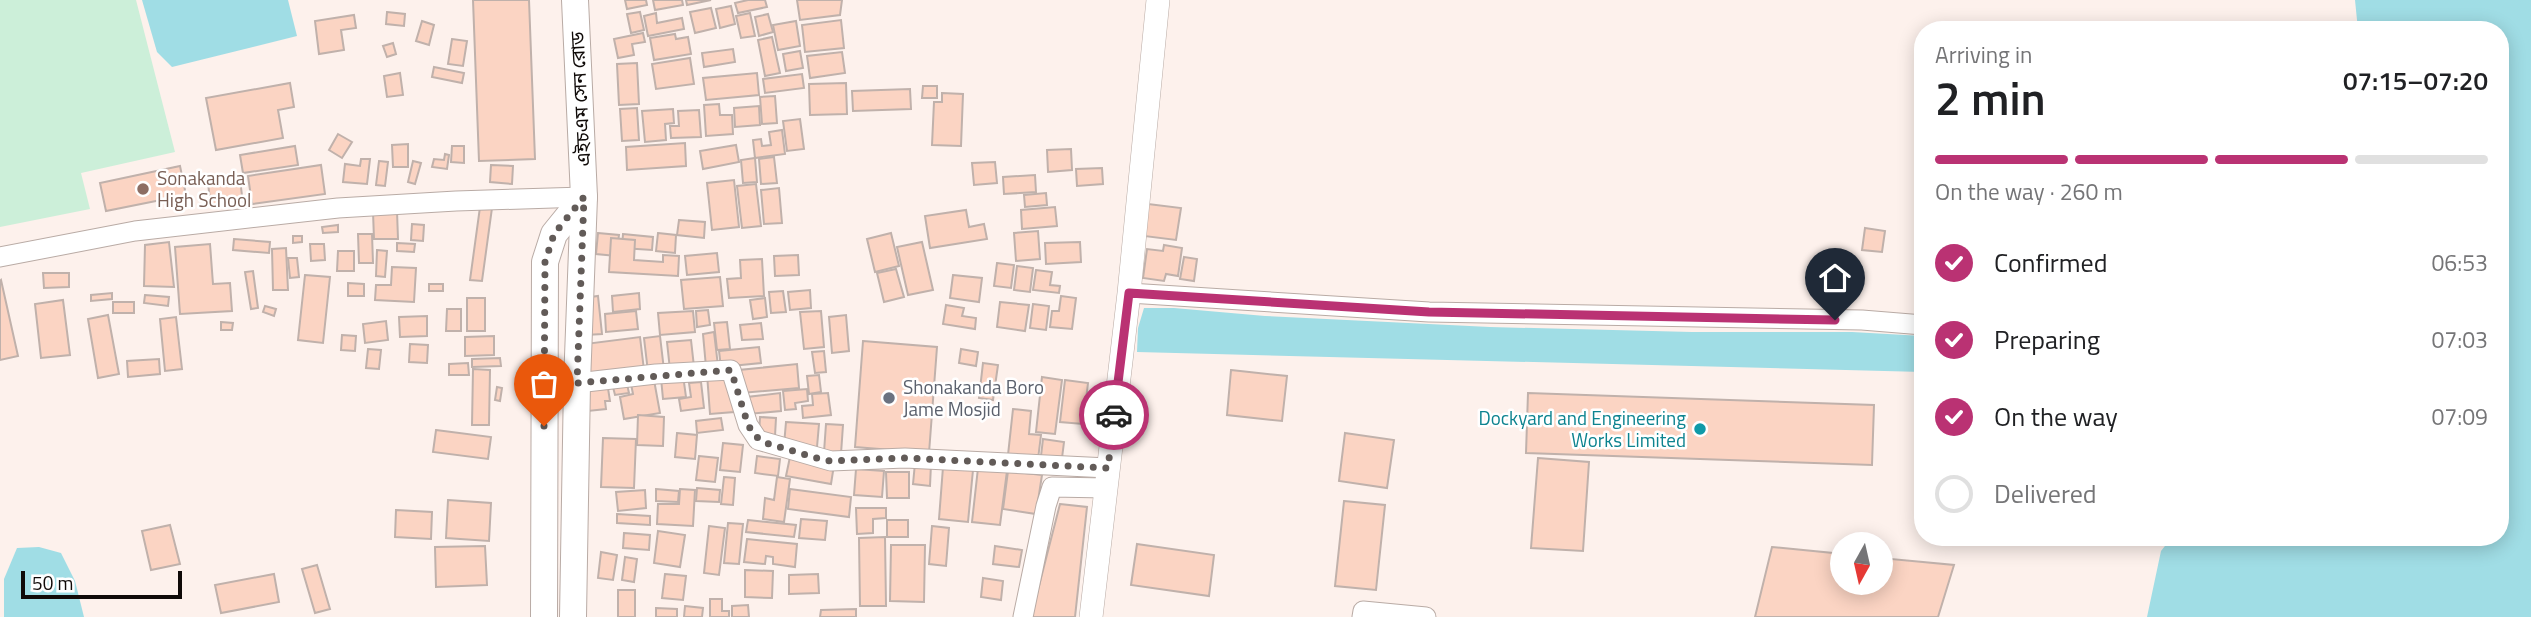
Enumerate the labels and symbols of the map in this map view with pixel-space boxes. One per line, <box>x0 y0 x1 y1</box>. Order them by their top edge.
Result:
street label: এইচএম সেন রোড <box>561 30 598 167</box>
place label: Sonakanda High School <box>157 163 251 214</box>
marker: Sonakanda High School <box>135 181 151 197</box>
pin <box>1805 248 1865 320</box>
pin <box>514 354 574 426</box>
place label: Shonakanda Boro Jame Mosjid <box>903 372 1044 423</box>
courier <box>1079 380 1149 450</box>
marker: Shonakanda Boro Jame Mosjid <box>881 390 897 406</box>
place label: Dockyard and Engineering Works Limited <box>1479 403 1686 454</box>
marker: Dockyard and Engineering Works Limited <box>1692 421 1708 437</box>
north arrow <box>1830 532 1894 595</box>
scale bar <box>21 568 182 600</box>

